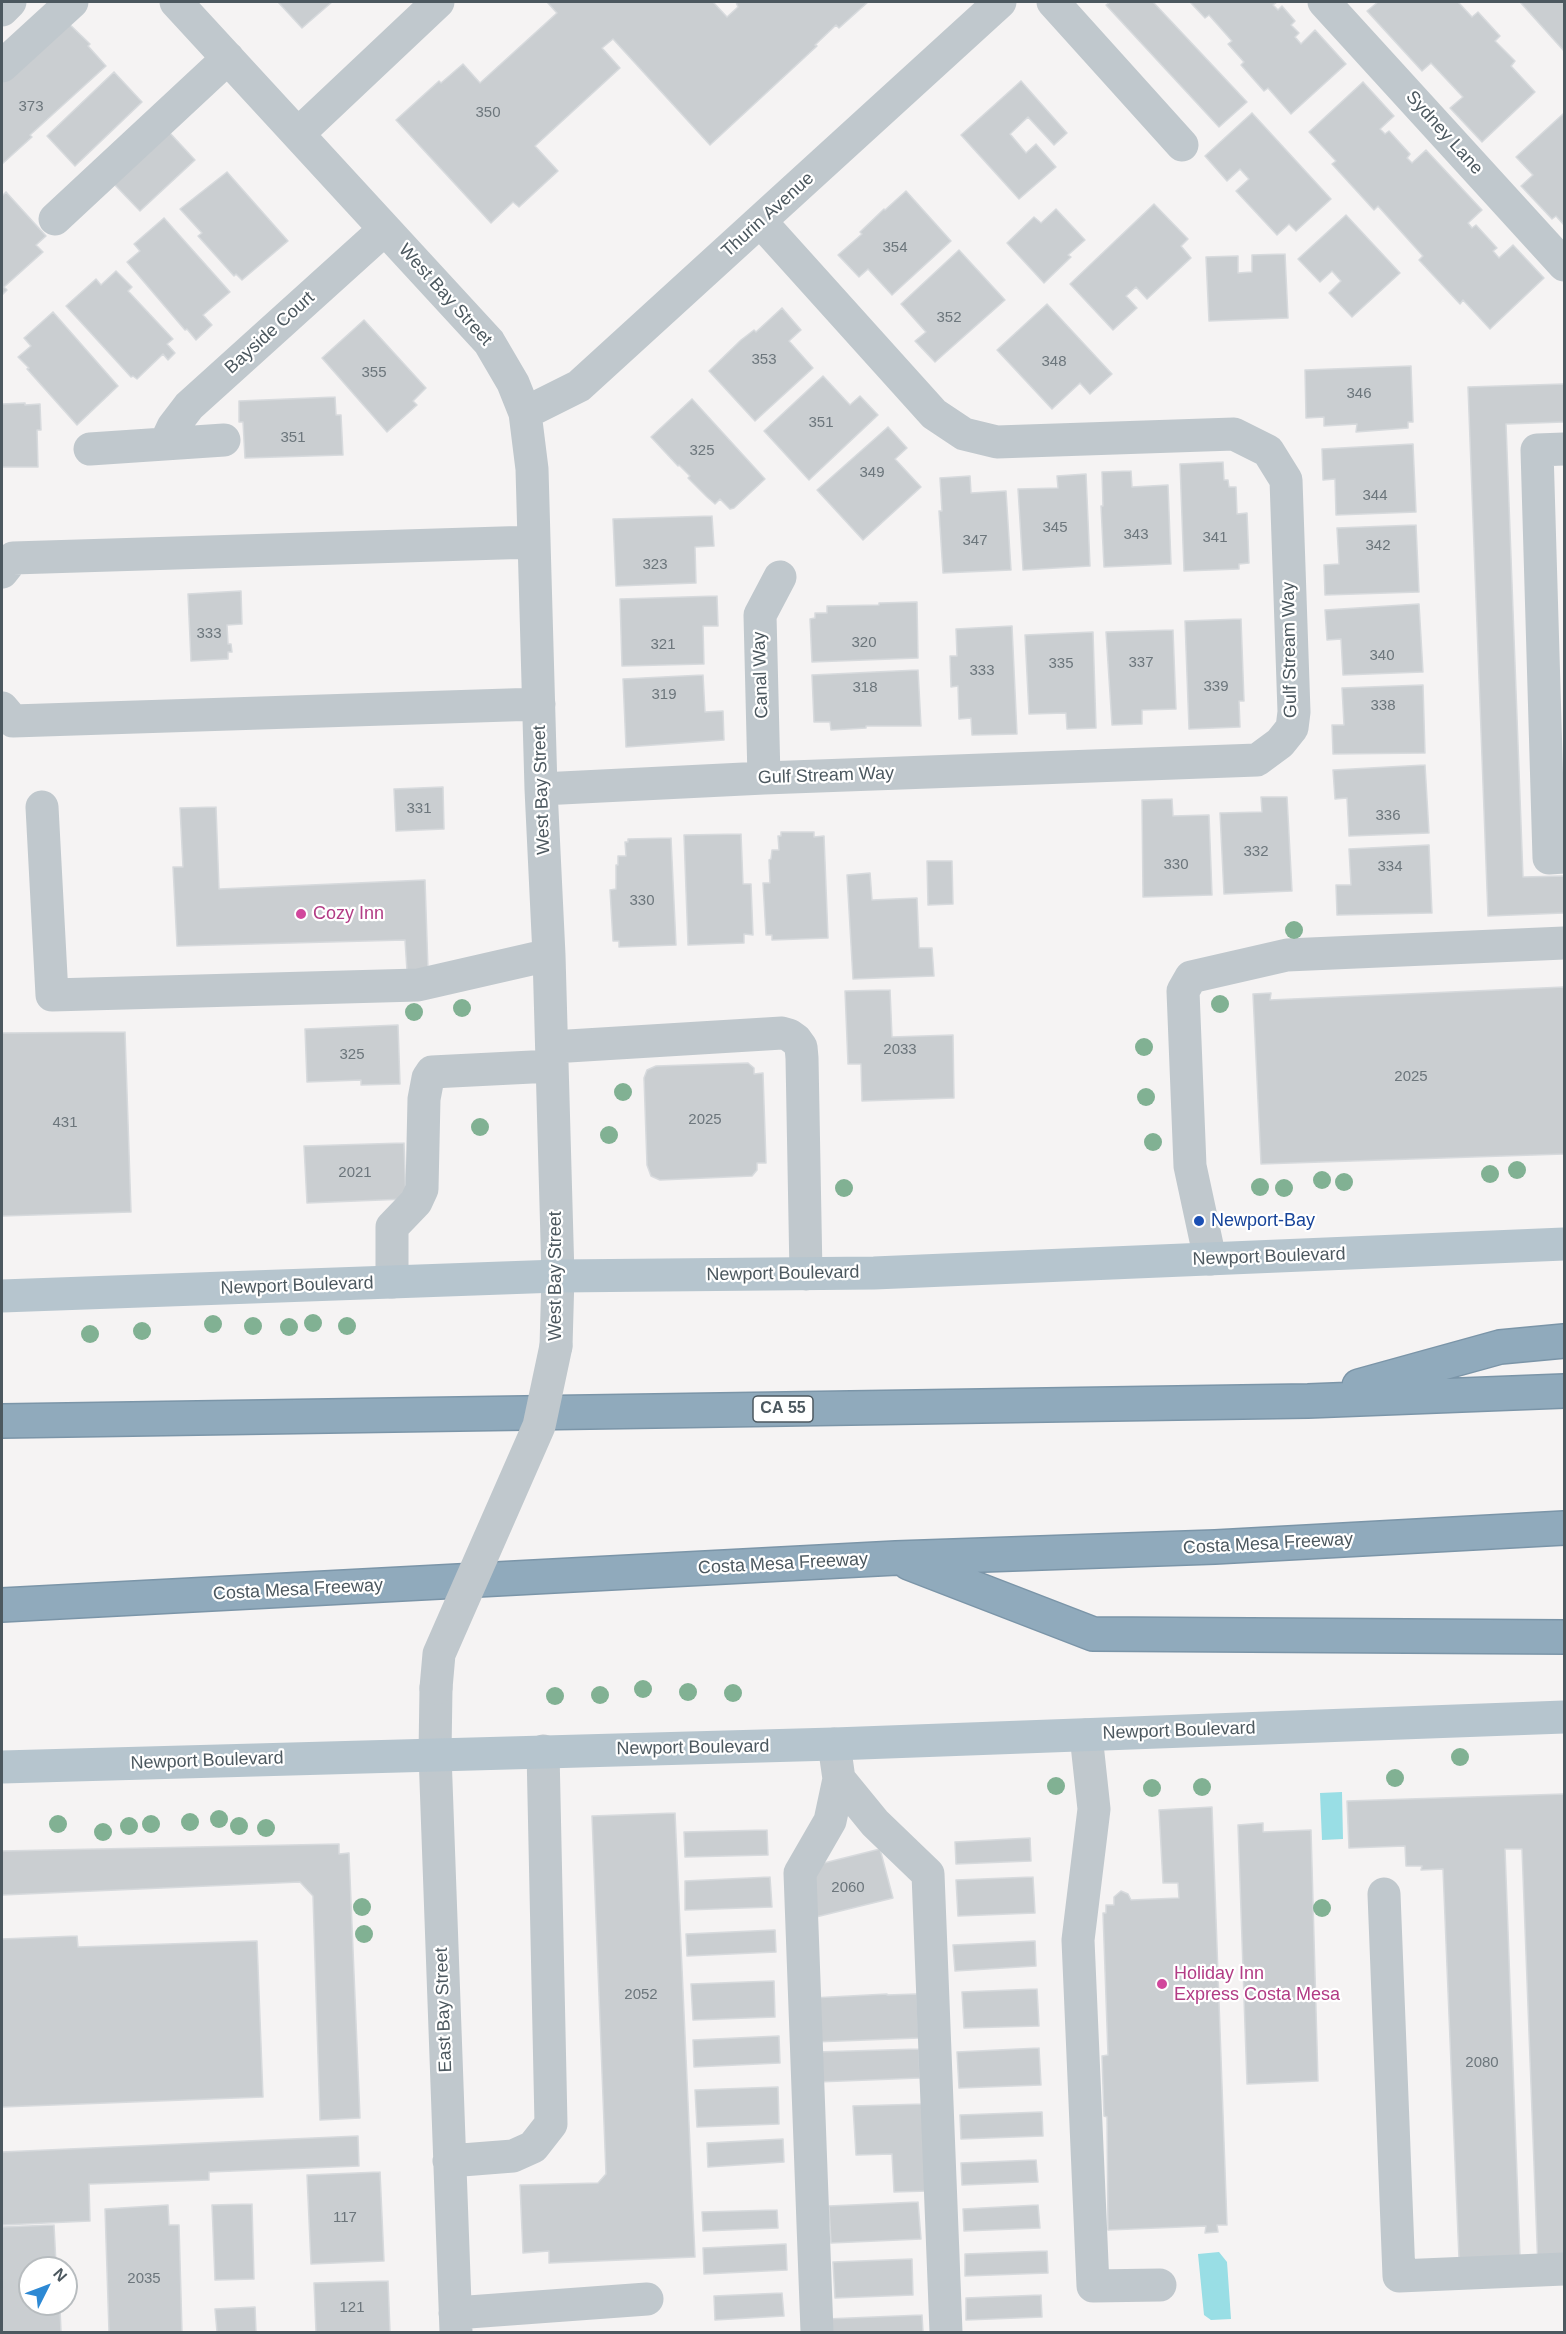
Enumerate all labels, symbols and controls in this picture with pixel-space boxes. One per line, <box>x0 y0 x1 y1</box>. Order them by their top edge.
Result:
street label: Sydney Lane <box>1401 87 1487 179</box>
house number: 373 <box>18 98 44 116</box>
house number: 350 <box>475 104 501 122</box>
street label: Thurin Avenue <box>717 168 819 262</box>
house number: 354 <box>882 239 908 257</box>
street label: West Bay Street <box>394 240 496 350</box>
street label: Bayside Court <box>221 287 319 379</box>
house number: 352 <box>936 309 962 327</box>
house number: 353 <box>751 351 777 369</box>
house number: 348 <box>1041 353 1067 371</box>
house number: 355 <box>361 364 387 382</box>
house number: 346 <box>1346 385 1372 403</box>
house number: 351 <box>808 414 834 432</box>
house number: 351 <box>280 429 306 447</box>
house number: 325 <box>689 442 715 460</box>
house number: 349 <box>859 464 885 482</box>
house number: 344 <box>1362 487 1388 505</box>
house number: 345 <box>1042 519 1068 537</box>
house number: 343 <box>1123 526 1149 544</box>
house number: 341 <box>1202 529 1228 547</box>
house number: 347 <box>962 532 988 550</box>
house number: 342 <box>1365 537 1391 555</box>
house number: 323 <box>642 556 668 574</box>
street label: Gulf Stream Way <box>1278 582 1302 718</box>
house number: 333 <box>196 625 222 643</box>
street label: Canal Way <box>749 631 773 719</box>
house number: 320 <box>851 634 877 652</box>
house number: 321 <box>650 636 676 654</box>
house number: 340 <box>1369 647 1395 665</box>
house number: 337 <box>1128 654 1154 672</box>
house number: 335 <box>1048 655 1074 673</box>
house number: 333 <box>969 662 995 680</box>
house number: 339 <box>1203 678 1229 696</box>
house number: 318 <box>852 679 878 697</box>
house number: 319 <box>651 686 677 704</box>
house number: 338 <box>1370 697 1396 715</box>
street label: West Bay Street <box>529 725 555 855</box>
street label: Gulf Stream Way <box>757 763 895 789</box>
house number: 331 <box>406 800 432 818</box>
house number: 336 <box>1375 807 1401 825</box>
house number: 332 <box>1243 843 1269 861</box>
house number: 330 <box>1163 856 1189 874</box>
house number: 334 <box>1377 858 1403 876</box>
house number: 330 <box>629 892 655 910</box>
place label: Cozy Inn <box>313 903 384 925</box>
marker: Cozy Inn <box>294 907 308 921</box>
house number: 2033 <box>883 1041 917 1059</box>
house number: 325 <box>339 1046 365 1064</box>
house number: 2025 <box>1394 1068 1428 1086</box>
house number: 2025 <box>688 1111 722 1129</box>
house number: 431 <box>52 1114 78 1132</box>
house number: 2021 <box>338 1164 372 1182</box>
place label: Newport-Bay <box>1211 1210 1315 1232</box>
street label: West Bay Street <box>545 1211 567 1341</box>
marker: Newport-Bay <box>1192 1214 1206 1228</box>
street label: Newport Boulevard <box>1192 1244 1346 1270</box>
street label: Newport Boulevard <box>706 1262 860 1286</box>
street label: Newport Boulevard <box>220 1273 374 1299</box>
road number: CA 55 <box>753 1396 813 1422</box>
street label: Costa Mesa Freeway <box>1183 1529 1353 1559</box>
street label: Costa Mesa Freeway <box>698 1549 868 1579</box>
street label: Costa Mesa Freeway <box>213 1575 383 1605</box>
street label: Newport Boulevard <box>1102 1718 1256 1744</box>
street label: Newport Boulevard <box>616 1736 770 1760</box>
street label: Newport Boulevard <box>130 1748 284 1774</box>
house number: 2060 <box>831 1879 865 1897</box>
street label: East Bay Street <box>431 1947 457 2073</box>
place label: Holiday Inn Express Costa Mesa <box>1174 1963 1340 2006</box>
marker: Holiday Inn Express Costa Mesa <box>1155 1977 1169 1991</box>
house number: 2052 <box>624 1986 658 2004</box>
house number: 2080 <box>1465 2054 1499 2072</box>
house number: 117 <box>333 2209 357 2227</box>
north arrow <box>18 2256 78 2316</box>
text: N <box>50 2265 70 2285</box>
house number: 2035 <box>127 2270 161 2288</box>
house number: 121 <box>339 2299 365 2317</box>

